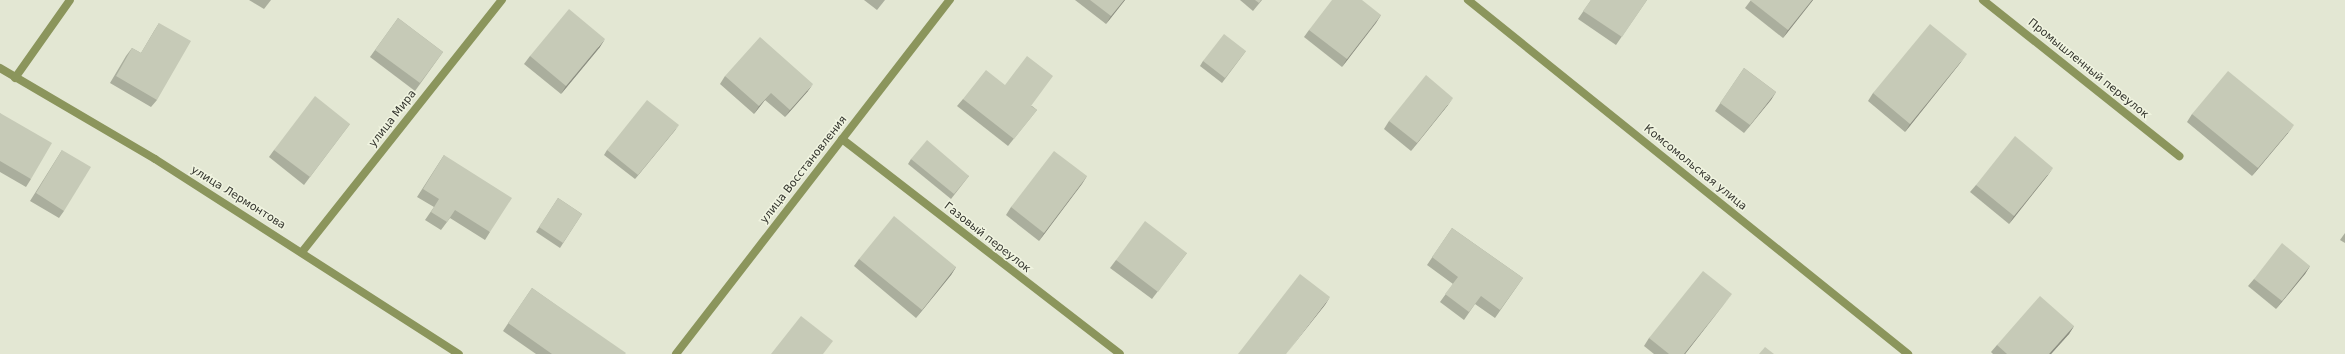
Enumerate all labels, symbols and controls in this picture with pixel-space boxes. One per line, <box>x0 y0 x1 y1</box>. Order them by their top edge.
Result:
street label: Промышленный переулок <box>2025 16 2151 122</box>
street label: улица Мира <box>367 88 419 150</box>
street label: улица Восстановления <box>758 113 850 227</box>
street label: Комсомольская улица <box>1641 122 1749 214</box>
street label: улица Лермонтова <box>188 164 288 232</box>
street label: Газовый переулок <box>941 200 1033 276</box>

